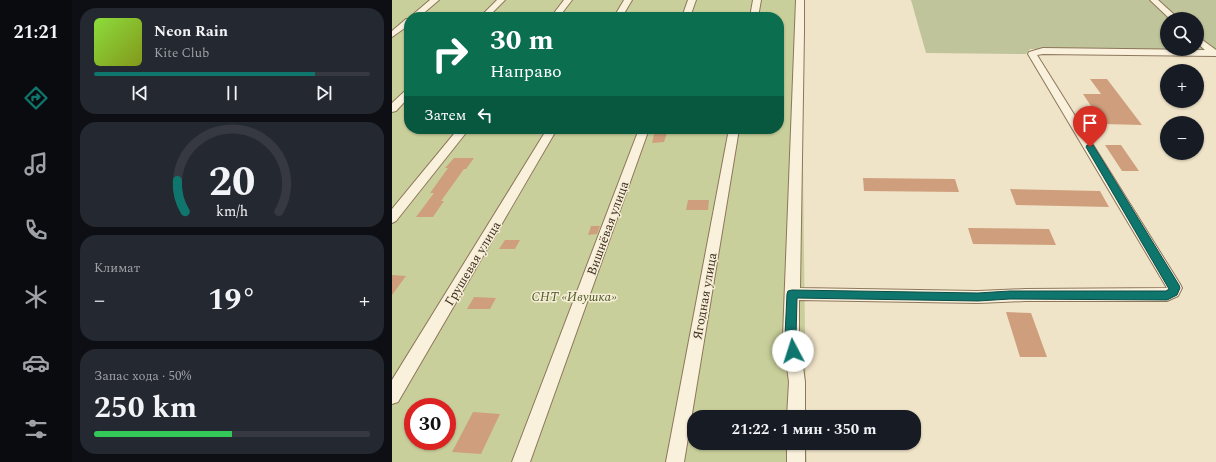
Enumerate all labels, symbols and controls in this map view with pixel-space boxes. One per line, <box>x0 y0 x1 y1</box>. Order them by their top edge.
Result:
map controls <box>1160 12 1204 160</box>
button: search <box>1160 12 1204 56</box>
text: 21:21 <box>13 19 59 46</box>
text: 30 m <box>490 19 554 62</box>
text: Neon Rain <box>154 20 228 43</box>
icon: right <box>424 28 476 80</box>
text: Kite Club <box>154 43 209 63</box>
text: Направо <box>490 58 562 85</box>
button: + <box>1160 64 1204 108</box>
icon: previous <box>129 82 151 104</box>
icon: pause <box>221 82 243 104</box>
icon: next <box>313 82 335 104</box>
icon: directions <box>22 84 50 112</box>
text: Затем <box>424 104 466 127</box>
icon: left <box>474 104 496 126</box>
pin <box>1073 106 1107 147</box>
icon: arrive <box>1079 112 1101 134</box>
button: − <box>1160 116 1204 160</box>
icon: music <box>22 150 50 178</box>
text: 20 <box>209 151 255 214</box>
street label: Вишнёвая улица <box>582 178 635 278</box>
text: km/h <box>216 201 248 223</box>
icon: phone <box>22 216 50 244</box>
street label: Грушевая улица <box>440 217 506 310</box>
street label: Ягодная улица <box>687 250 723 341</box>
text: Климат <box>94 258 140 278</box>
text: 19° <box>208 277 256 323</box>
icon: climate <box>22 283 50 311</box>
text: − <box>94 284 105 317</box>
text: + <box>359 284 370 317</box>
park label: СНТ «Ивушка» <box>531 287 617 307</box>
position arrow <box>772 330 814 372</box>
icon: car <box>22 349 50 377</box>
text: Запас хода · 50% <box>94 366 191 386</box>
text: 250 km <box>94 385 197 431</box>
speed limit sign: 30 <box>404 398 456 450</box>
icon: filters <box>22 415 50 443</box>
text: 21:22 · 1 мин · 350 m <box>732 418 876 441</box>

